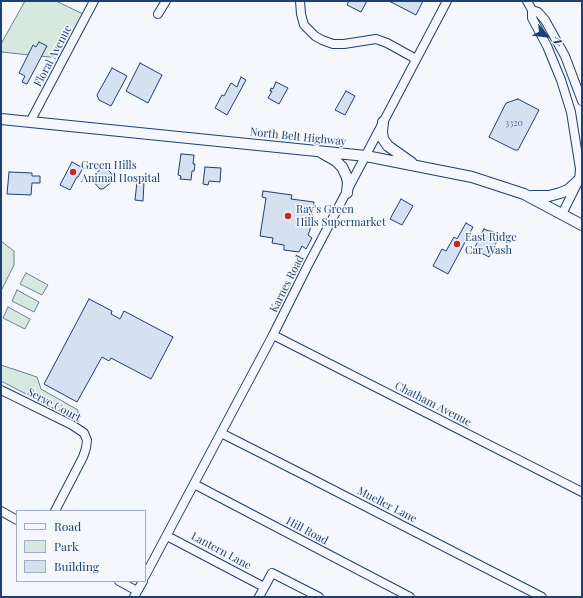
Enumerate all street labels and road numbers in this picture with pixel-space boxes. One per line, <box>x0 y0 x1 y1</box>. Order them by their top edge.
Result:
street label: Floral Avenue <box>31 23 75 89</box>
street label: North Belt Highway <box>249 125 347 149</box>
street label: Karnes Road <box>267 253 307 315</box>
street label: Chatham Avenue <box>393 379 473 429</box>
street label: Serve Court <box>25 385 83 425</box>
street label: Mueller Lane <box>355 484 419 526</box>
street label: Hill Road <box>284 514 330 548</box>
street label: Lantern Lane <box>189 530 253 572</box>

